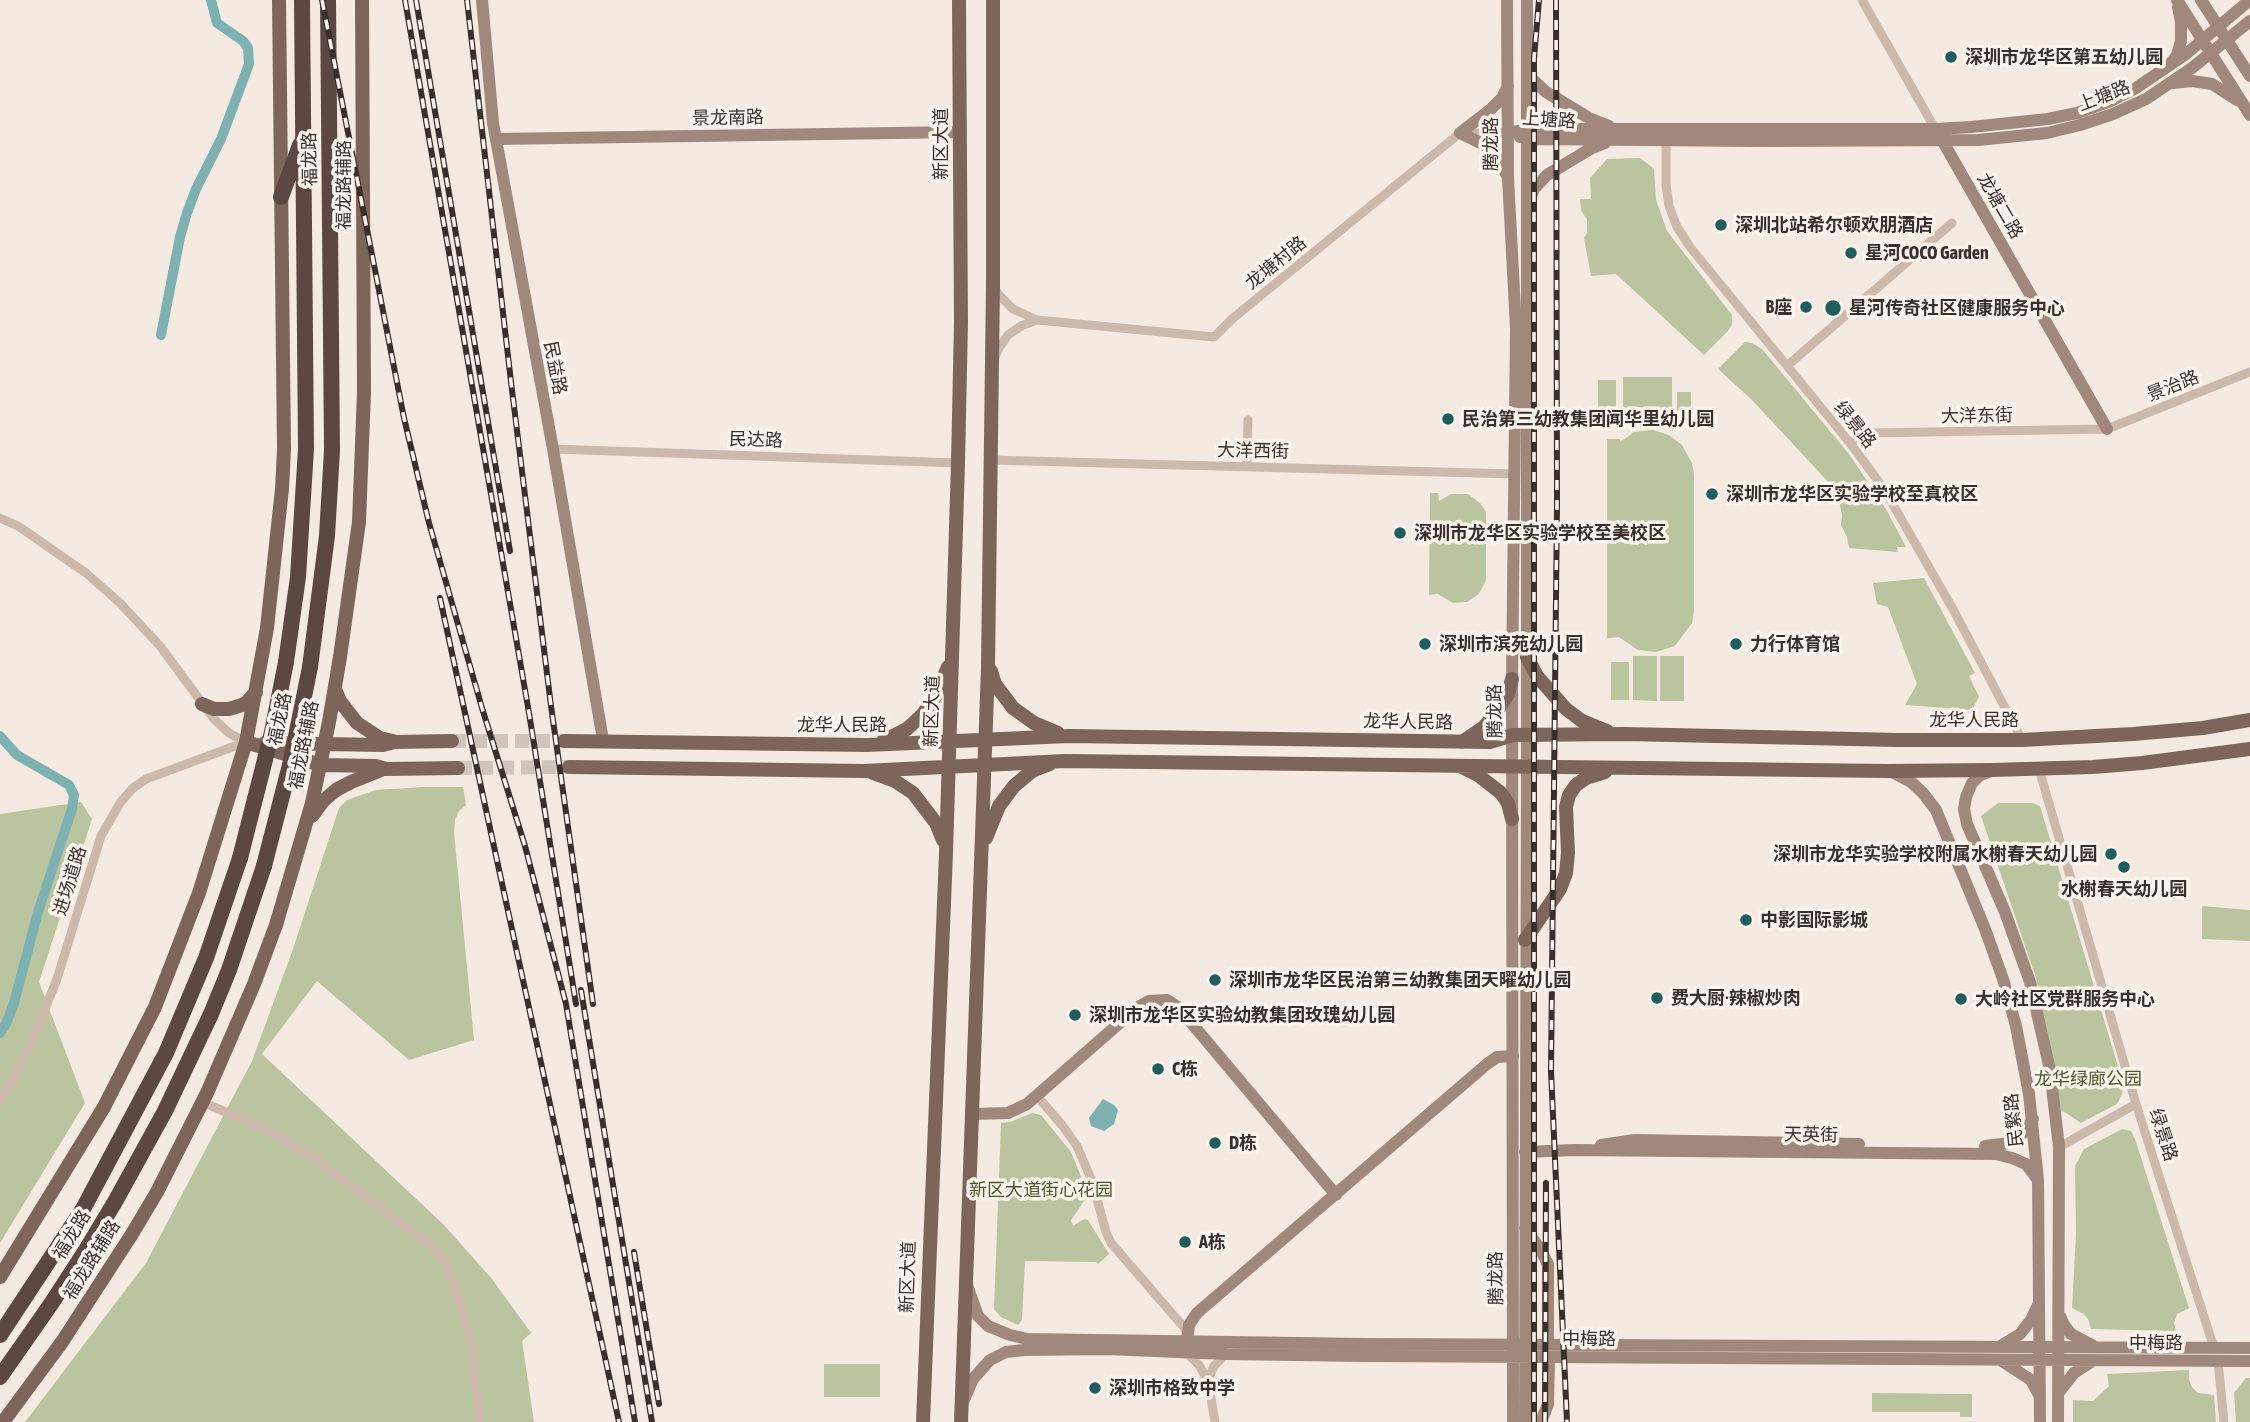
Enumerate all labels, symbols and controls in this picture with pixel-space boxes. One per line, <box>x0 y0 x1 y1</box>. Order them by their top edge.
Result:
place label: 深圳市龙华区第五幼儿园 <box>1965 46 2163 68</box>
marker: 深圳市龙华区第五幼儿园 <box>1943 49 1959 65</box>
street label: 上塘路 <box>2075 76 2133 116</box>
street label: 景龙南路 <box>692 107 764 129</box>
street label: 上塘路 <box>1521 107 1577 133</box>
street label: 新区大道 <box>930 108 952 180</box>
street label: 腾龙路 <box>1480 117 1502 171</box>
street label: 福龙路 <box>299 132 321 186</box>
street label: 福龙路辅路 <box>333 140 355 230</box>
street label: 龙塘二路 <box>1973 169 2027 243</box>
place label: 深圳北站希尔顿欢朋酒店 <box>1735 214 1933 236</box>
marker: 深圳北站希尔顿欢朋酒店 <box>1713 217 1729 233</box>
street label: 龙塘村路 <box>1241 232 1311 294</box>
place label: 星河COCO Garden <box>1865 242 1989 264</box>
marker: 星河COCO Garden <box>1843 245 1859 261</box>
place label: B座 <box>1765 296 1792 318</box>
place label: 星河传奇社区健康服务中心 <box>1849 297 2065 319</box>
marker: 星河传奇社区健康服务中心 <box>1823 298 1843 318</box>
marker: B座 <box>1798 299 1814 315</box>
street label: 民益路 <box>539 339 571 397</box>
street label: 景治路 <box>2144 366 2202 406</box>
street label: 绿景路 <box>1830 397 1880 453</box>
street label: 大洋东街 <box>1941 405 2013 427</box>
place label: 民治第三幼教集团闻华里幼儿园 <box>1462 408 1714 430</box>
marker: 民治第三幼教集团闻华里幼儿园 <box>1440 411 1456 427</box>
street label: 民达路 <box>729 428 783 452</box>
street label: 大洋西街 <box>1217 440 1289 462</box>
place label: 深圳市龙华区实验学校至真校区 <box>1726 483 1978 505</box>
marker: 深圳市龙华区实验学校至真校区 <box>1704 486 1720 502</box>
place label: 深圳市龙华区实验学校至美校区 <box>1414 522 1666 544</box>
marker: 深圳市龙华区实验学校至美校区 <box>1392 525 1408 541</box>
place label: 深圳市滨苑幼儿园 <box>1439 633 1583 655</box>
place label: 力行体育馆 <box>1750 633 1840 655</box>
marker: 深圳市滨苑幼儿园 <box>1417 636 1433 652</box>
marker: 力行体育馆 <box>1728 636 1744 652</box>
street label: 新区大道 <box>920 675 944 747</box>
street label: 腾龙路 <box>1484 684 1506 738</box>
street label: 福龙路 <box>264 690 296 748</box>
street label: 福龙路辅路 <box>285 699 323 791</box>
street label: 龙华人民路 <box>1929 709 2019 731</box>
street label: 龙华人民路 <box>1363 710 1453 734</box>
street label: 龙华人民路 <box>797 714 887 736</box>
street label: 进场道路 <box>49 843 91 919</box>
place label: 深圳市龙华实验学校附属水榭春天幼儿园 <box>1773 843 2097 865</box>
marker: 深圳市龙华实验学校附属水榭春天幼儿园 <box>2103 846 2119 862</box>
marker: 水榭春天幼儿园 <box>2116 859 2132 875</box>
place label: 水榭春天幼儿园 <box>2061 878 2187 900</box>
place label: 中影国际影城 <box>1760 909 1868 931</box>
marker: 中影国际影城 <box>1738 912 1754 928</box>
place label: 深圳市龙华区民治第三幼教集团天曜幼儿园 <box>1229 969 1571 991</box>
marker: 深圳市龙华区民治第三幼教集团天曜幼儿园 <box>1207 972 1223 988</box>
place label: 费大厨·辣椒炒肉 <box>1671 987 1801 1009</box>
place label: 大岭社区党群服务中心 <box>1975 988 2155 1010</box>
marker: 费大厨·辣椒炒肉 <box>1649 990 1665 1006</box>
marker: 大岭社区党群服务中心 <box>1953 991 1969 1007</box>
place label: 深圳市龙华区实验幼教集团玫瑰幼儿园 <box>1089 1004 1395 1026</box>
marker: 深圳市龙华区实验幼教集团玫瑰幼儿园 <box>1067 1007 1083 1023</box>
place label: C栋 <box>1172 1058 1198 1080</box>
marker: C栋 <box>1150 1061 1166 1077</box>
park label: 龙华绿廊公园 <box>2034 1068 2142 1090</box>
street label: 民繁路 <box>2000 1092 2028 1148</box>
street label: 绿景路 <box>2144 1106 2182 1164</box>
street label: 天英街 <box>1784 1124 1838 1146</box>
place label: D栋 <box>1229 1132 1257 1154</box>
marker: D栋 <box>1207 1135 1223 1151</box>
park label: 新区大道街心花园 <box>969 1179 1113 1201</box>
street label: 福龙路 <box>49 1206 95 1264</box>
street label: 福龙路辅路 <box>59 1216 125 1304</box>
place label: A栋 <box>1199 1231 1226 1253</box>
marker: A栋 <box>1177 1234 1193 1250</box>
street label: 新区大道 <box>896 1241 920 1313</box>
street label: 腾龙路 <box>1485 1251 1507 1305</box>
street label: 中梅路 <box>1562 1328 1616 1350</box>
street label: 中梅路 <box>2129 1332 2183 1354</box>
place label: 深圳市格致中学 <box>1109 1377 1235 1399</box>
marker: 深圳市格致中学 <box>1087 1380 1103 1396</box>

